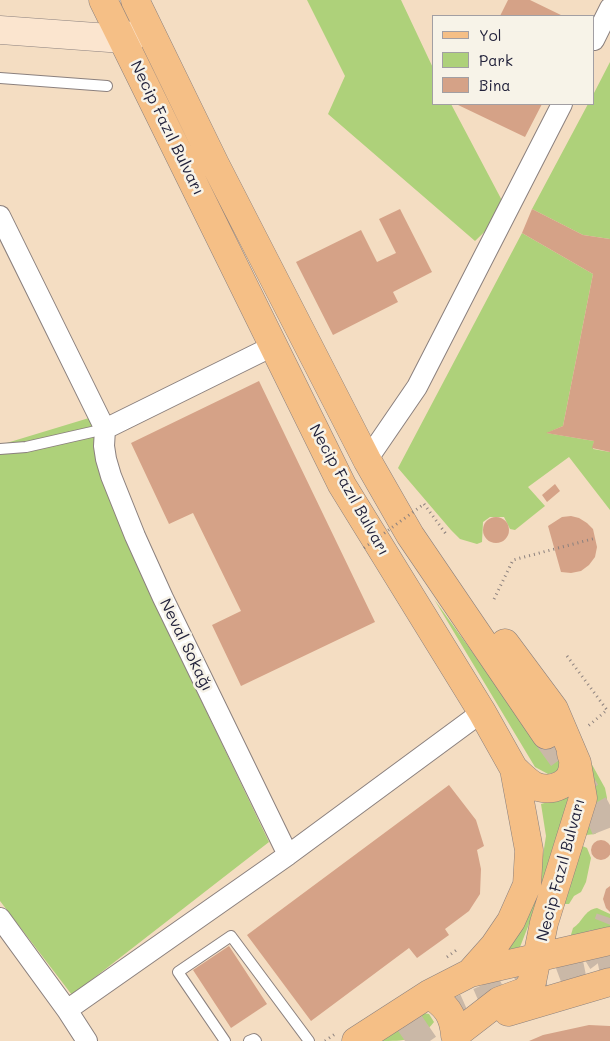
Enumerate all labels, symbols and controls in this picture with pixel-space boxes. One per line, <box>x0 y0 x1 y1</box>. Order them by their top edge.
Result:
legend <box>432 15 595 105</box>
text: Yol <box>479 25 502 45</box>
text: Park <box>479 50 513 70</box>
street label: Necip Fazıl Bulvarı <box>126 58 208 198</box>
text: Bina <box>479 75 511 95</box>
street label: Necip Fazıl Bulvarı <box>305 421 393 559</box>
street label: Neval Sokağı <box>155 596 217 694</box>
street label: Necip Fazıl Bulvarı <box>533 796 589 944</box>

